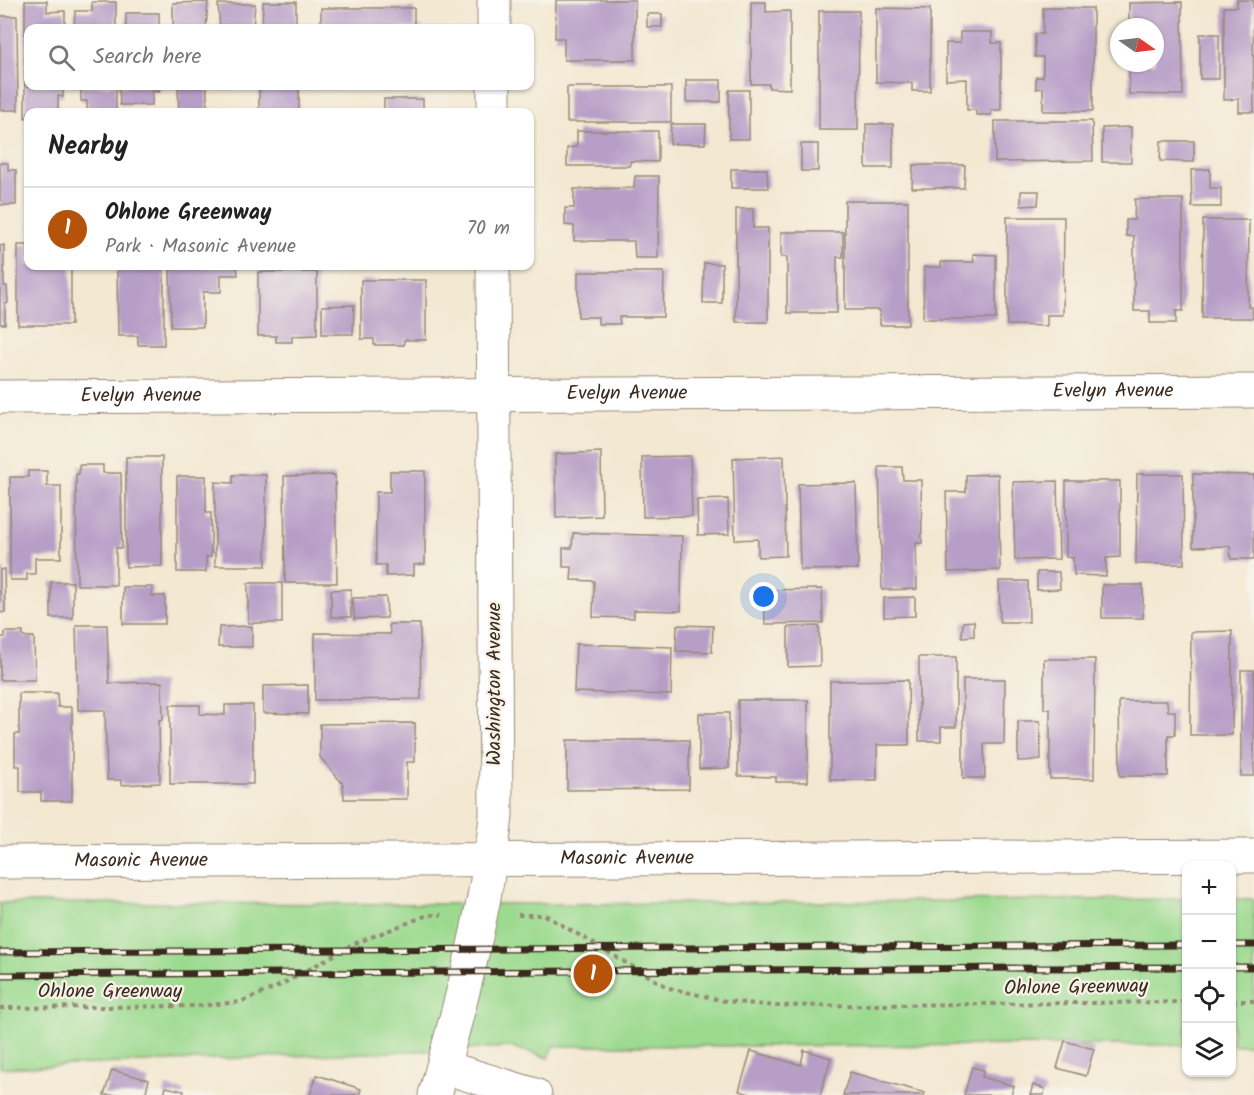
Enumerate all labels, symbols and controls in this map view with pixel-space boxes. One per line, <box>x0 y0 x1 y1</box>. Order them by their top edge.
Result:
north arrow <box>1110 18 1164 72</box>
search box <box>24 24 534 90</box>
text: Search here <box>93 40 201 75</box>
icon: search <box>45 41 78 74</box>
text: Nearby <box>48 126 128 168</box>
text: Ohlone Greenway <box>105 196 271 231</box>
text: 1 <box>64 213 71 245</box>
text: 70 m <box>467 213 510 245</box>
text: Park · Masonic Avenue <box>105 231 296 263</box>
street label: Evelyn Avenue <box>1052 375 1174 408</box>
street label: Evelyn Avenue <box>566 378 688 410</box>
street label: Evelyn Avenue <box>80 380 202 413</box>
your location <box>749 582 778 611</box>
street label: Washington Avenue <box>479 602 511 766</box>
street label: Masonic Avenue <box>560 843 694 875</box>
street label: Masonic Avenue <box>74 845 208 878</box>
map controls <box>1182 861 1236 1077</box>
button: + <box>1182 861 1236 915</box>
button: − <box>1182 915 1236 969</box>
pin: 1 <box>574 952 612 996</box>
button: locate <box>1182 969 1236 1023</box>
street label: Ohlone Greenway <box>1004 971 1149 1005</box>
street label: Ohlone Greenway <box>38 976 183 1008</box>
button: layers <box>1182 1023 1236 1077</box>

